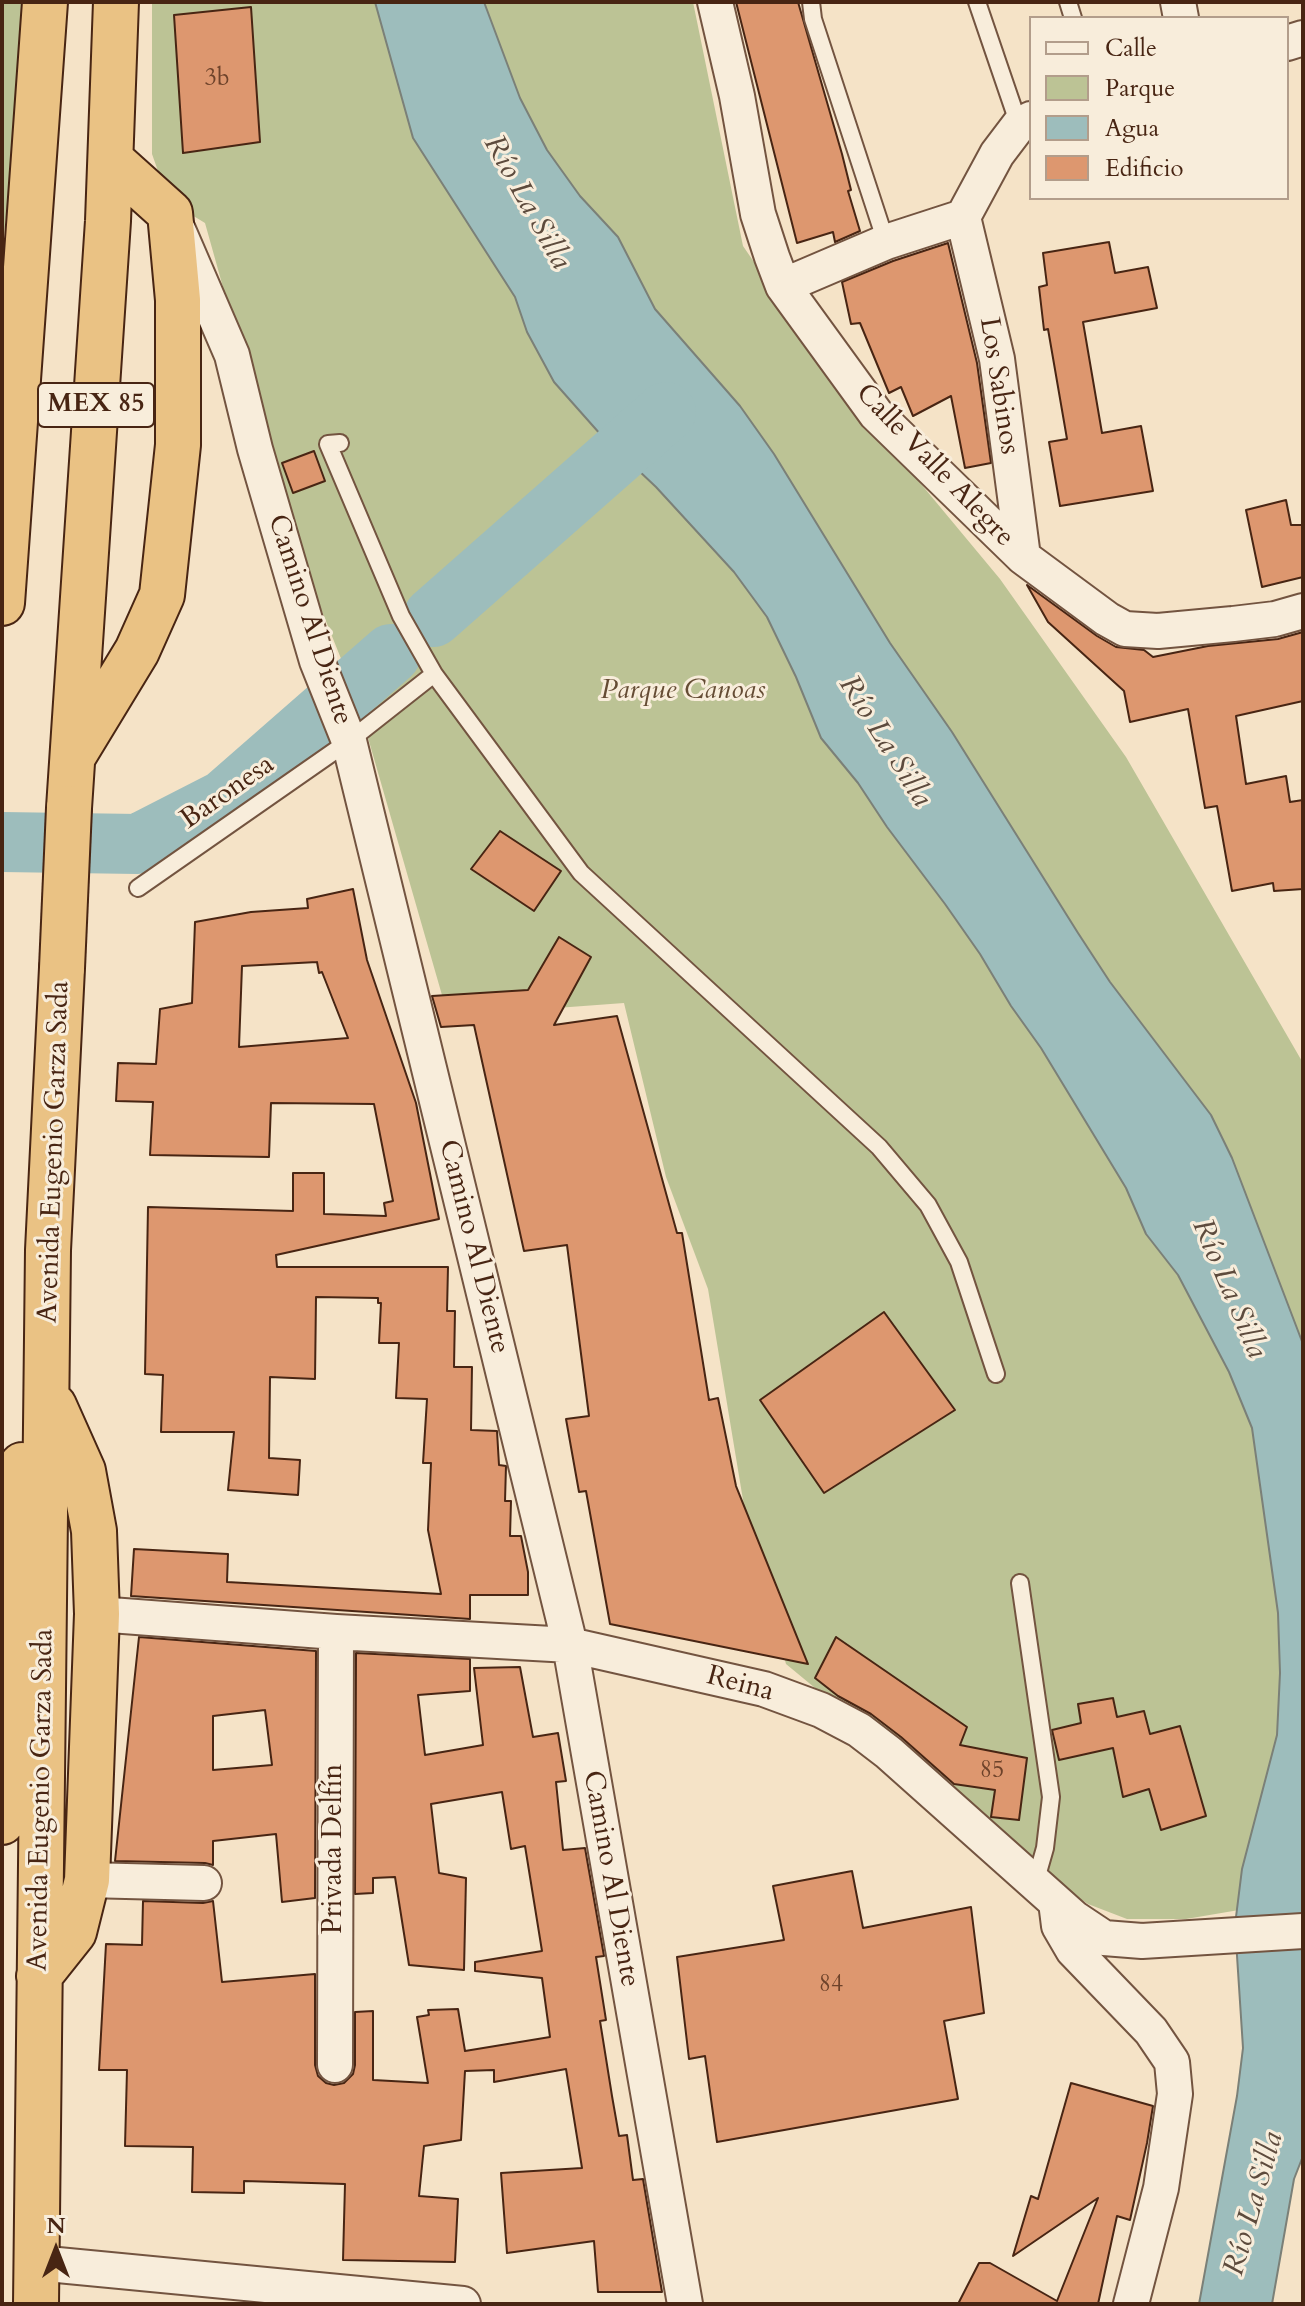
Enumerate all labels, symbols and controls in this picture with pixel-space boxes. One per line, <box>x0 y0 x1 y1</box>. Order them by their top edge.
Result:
legend <box>1029 16 1289 200</box>
text: Calle <box>1105 32 1157 65</box>
house number: 3b <box>204 65 230 93</box>
text: Parque <box>1105 72 1175 105</box>
text: Agua <box>1105 112 1159 145</box>
water label: Río La Silla <box>474 130 578 276</box>
text: Edificio <box>1105 152 1184 185</box>
street label: Los Sabinos <box>971 315 1025 457</box>
street label: Calle Valle Alegre <box>848 378 1020 554</box>
road number: MEX 85 <box>38 383 154 427</box>
street label: Camino Al Diente <box>259 511 359 729</box>
water label: Río La Silla <box>830 670 938 814</box>
park label: Parque Canoas <box>600 675 766 709</box>
street label: Baronesa <box>175 749 281 837</box>
street label: Avenida Eugenio Garza Sada <box>32 980 78 1324</box>
street label: Camino Al Diente <box>430 1137 516 1357</box>
water label: Río La Silla <box>1183 1214 1273 1364</box>
street label: Avenida Eugenio Garza Sada <box>22 1629 62 1971</box>
street label: Reina <box>703 1660 777 1710</box>
house number: 85 <box>980 1757 1004 1785</box>
street label: Privada Delfín <box>318 1764 352 1934</box>
street label: Camino Al Diente <box>574 1768 646 1990</box>
house number: 84 <box>819 1971 843 1999</box>
water label: Río La Silla <box>1217 2128 1293 2280</box>
north arrow <box>16 2210 96 2290</box>
text: N <box>46 2211 66 2241</box>

